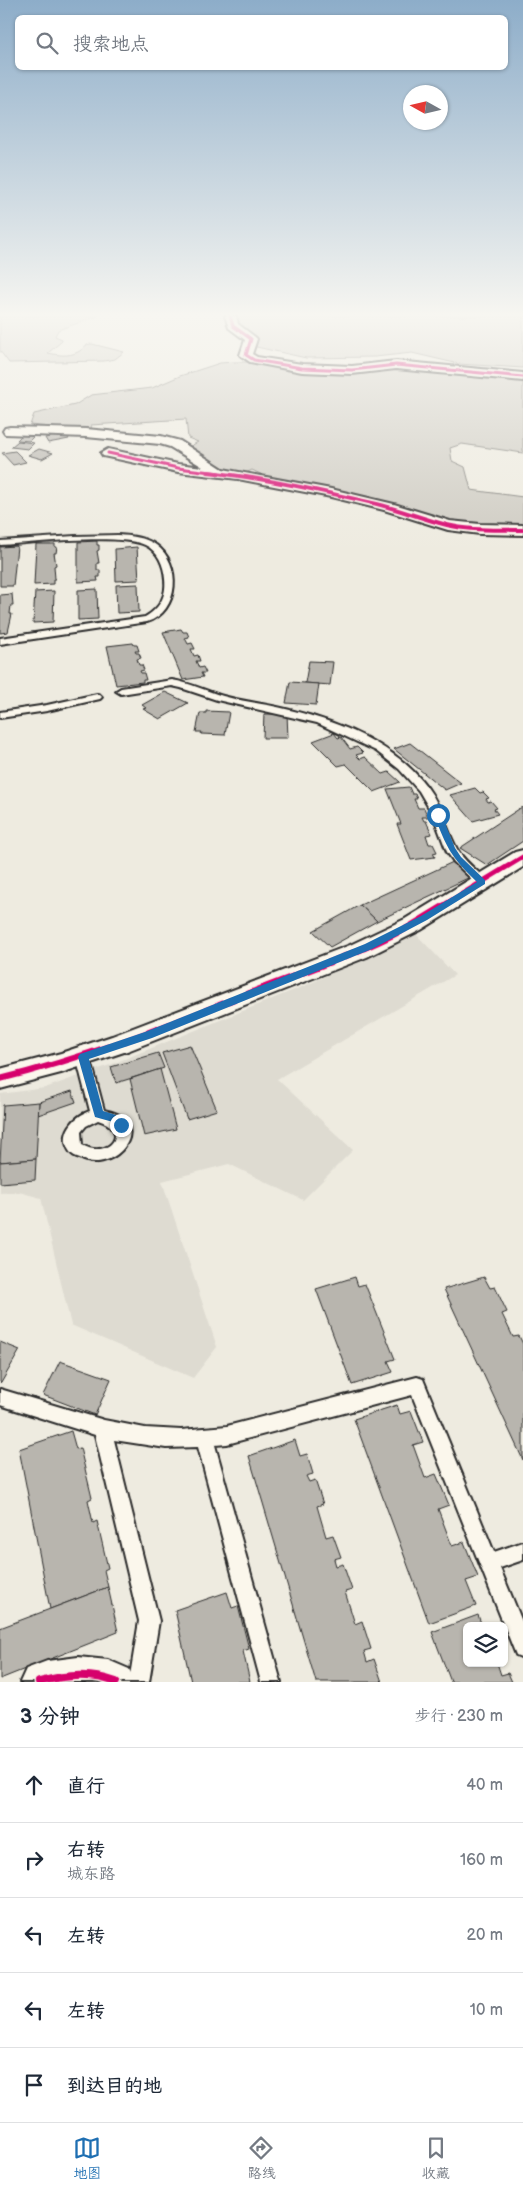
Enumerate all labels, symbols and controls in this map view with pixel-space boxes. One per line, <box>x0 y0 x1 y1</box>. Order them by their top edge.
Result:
search box <box>15 15 508 70</box>
icon: search <box>33 29 61 57</box>
text: 搜索地点 <box>73 33 149 56</box>
north arrow <box>403 85 448 130</box>
route start <box>427 804 450 827</box>
route end <box>110 1114 133 1137</box>
map controls <box>463 1622 508 1667</box>
button: layers <box>463 1622 508 1667</box>
text: 3 分钟 <box>20 1704 80 1729</box>
text: 步行 · 230 m <box>415 1707 503 1726</box>
icon: ahead <box>20 1771 48 1799</box>
text: 直行 <box>67 1775 105 1798</box>
text: 40 m <box>466 1776 503 1795</box>
text: 右转 <box>67 1839 105 1862</box>
icon: right <box>20 1846 48 1874</box>
text: 160 m <box>460 1851 503 1870</box>
text: 城东路 <box>67 1865 115 1884</box>
icon: left <box>20 1921 48 1949</box>
text: 左转 <box>67 1925 105 1948</box>
text: 20 m <box>467 1926 503 1945</box>
icon: left <box>20 1996 48 2024</box>
text: 左转 <box>67 2000 105 2023</box>
text: 10 m <box>470 2001 503 2020</box>
icon: arrive <box>20 2071 48 2099</box>
text: 到达目的地 <box>67 2075 162 2098</box>
tab: 地图 <box>73 2134 101 2182</box>
tab: 路线 <box>247 2134 275 2182</box>
tab: 收藏 <box>422 2134 450 2182</box>

